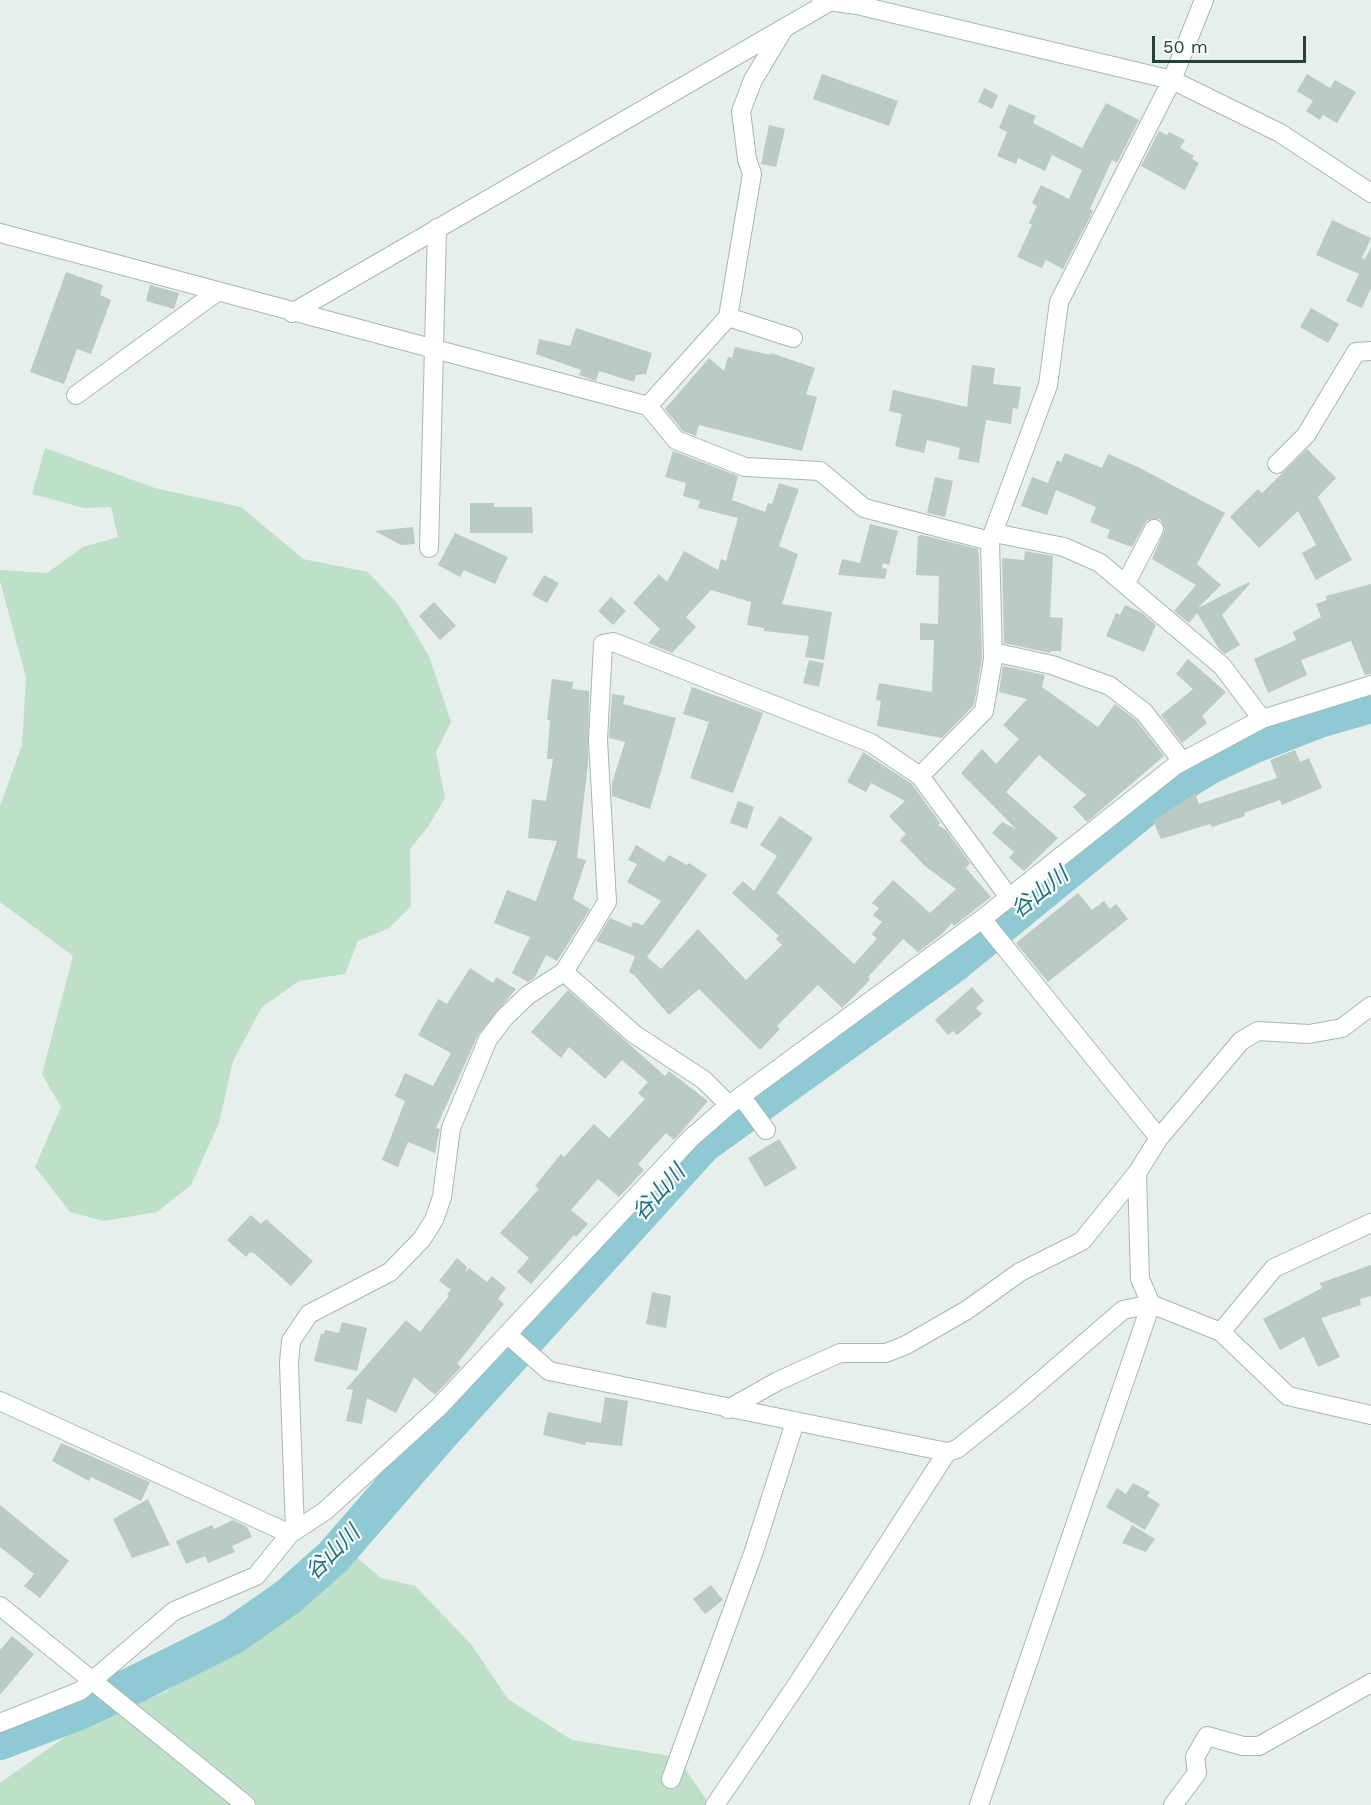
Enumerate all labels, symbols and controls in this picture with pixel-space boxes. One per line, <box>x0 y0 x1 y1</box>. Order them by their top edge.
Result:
scale bar <box>1155 24 1310 62</box>
text: 50 m <box>1163 36 1208 57</box>
water label: 谷山川 <box>1006 862 1074 924</box>
water label: 谷山川 <box>627 1160 691 1226</box>
water label: 谷山川 <box>300 1520 366 1586</box>

